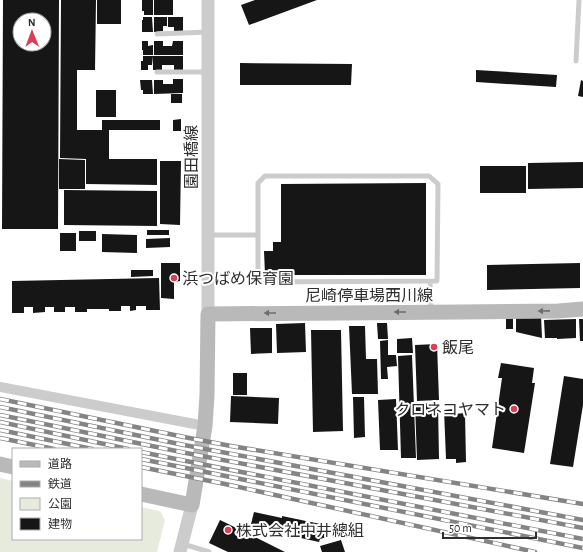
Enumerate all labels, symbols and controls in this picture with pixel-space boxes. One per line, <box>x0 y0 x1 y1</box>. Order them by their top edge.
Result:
north arrow <box>12 12 52 52</box>
text: N <box>28 17 36 28</box>
street label: 園田橋線 <box>183 125 200 189</box>
place label: 浜つばめ保育園 <box>182 270 294 287</box>
marker: 浜つばめ保育園 <box>169 273 179 283</box>
street label: 尼崎停車場西川線 <box>305 287 433 304</box>
one-way arrow <box>537 308 550 314</box>
one-way arrow <box>393 309 406 315</box>
one-way arrow <box>263 310 276 316</box>
place label: 飯尾 <box>442 340 474 356</box>
marker: 飯尾 <box>429 342 439 352</box>
place label: クロネコヤマト <box>394 402 506 418</box>
marker: クロネコヤマト <box>509 404 519 414</box>
legend <box>12 448 142 540</box>
text: 道路 <box>48 457 72 470</box>
text: 鉄道 <box>48 477 72 490</box>
text: 公園 <box>48 498 72 510</box>
scale bar <box>443 514 536 540</box>
text: 建物 <box>48 517 72 530</box>
place label: 株式会社中井總組 <box>236 522 364 539</box>
text: 50 m <box>449 522 472 534</box>
marker: 株式会社中井總組 <box>223 525 233 535</box>

